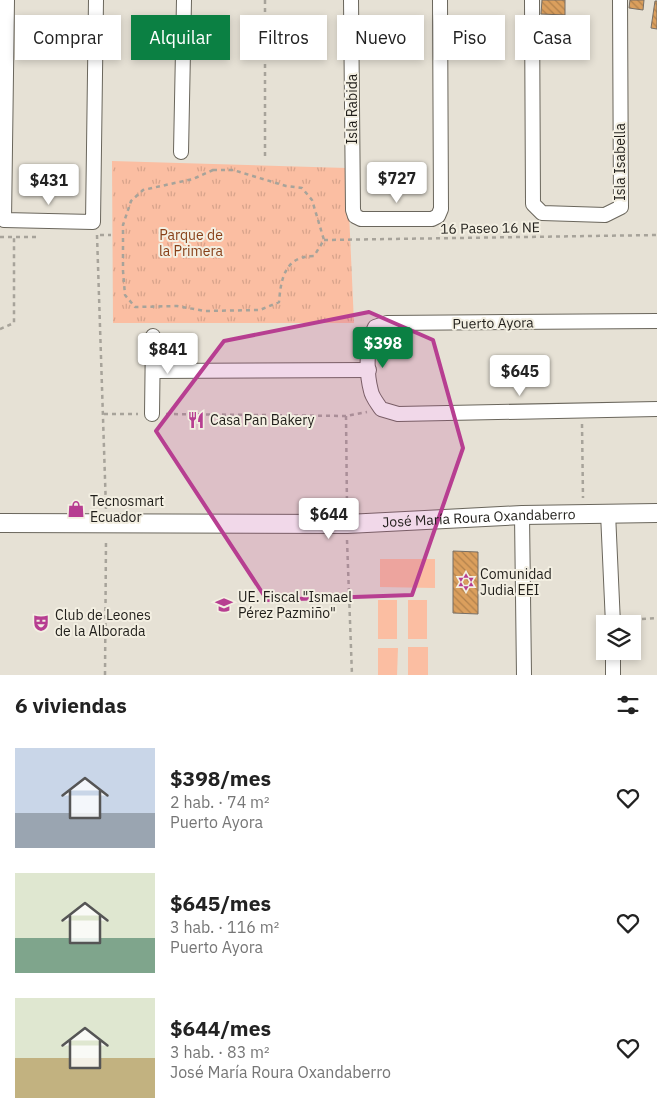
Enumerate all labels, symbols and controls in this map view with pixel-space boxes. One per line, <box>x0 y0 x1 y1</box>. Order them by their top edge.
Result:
chip: Comprar <box>15 15 121 60</box>
chip: Alquilar <box>131 15 230 60</box>
chip: Filtros <box>240 15 327 60</box>
chip: Nuevo <box>337 15 424 60</box>
chip: Piso <box>434 15 505 60</box>
chip: Casa <box>515 15 590 60</box>
street label: Isla Rabida <box>343 73 361 144</box>
street label: Isla Isabella <box>611 123 629 201</box>
pin: $727 <box>367 162 427 204</box>
pin: $431 <box>19 164 79 206</box>
text: $727 <box>378 168 416 188</box>
text: $431 <box>30 170 68 190</box>
street label: 16 Paseo 16 NE <box>440 218 540 238</box>
park label: Parque de la Primera <box>159 226 224 260</box>
street label: Puerto Ayora <box>452 313 534 333</box>
pin: $398 <box>353 326 413 369</box>
pin: $841 <box>138 332 198 375</box>
text: $398 <box>364 333 402 353</box>
text: $841 <box>149 339 187 359</box>
pin: $645 <box>490 354 550 397</box>
text: $645 <box>501 361 539 381</box>
restaurant icon: Casa Pan Bakery <box>186 410 206 430</box>
place label: Casa Pan Bakery <box>210 411 315 429</box>
place label: Tecnosmart Ecuador <box>90 492 164 526</box>
pin: $644 <box>299 498 359 540</box>
shop icon: Tecnosmart Ecuador <box>66 499 86 519</box>
text: $644 <box>310 504 348 524</box>
street label: José María Roura Oxandaberro <box>382 505 576 531</box>
place label: Comunidad Judia EEI <box>480 565 552 599</box>
synagogue icon: Comunidad Judia EEI <box>456 572 476 592</box>
place label: UE. Fiscal "Ismael Pérez Pazmiño" <box>238 588 352 622</box>
school or university icon: UE. Fiscal "Ismael Pérez Pazmiño" <box>214 595 234 615</box>
place label: Club de Leones de la Alborada <box>55 606 151 640</box>
theatre icon: Club de Leones de la Alborada <box>31 613 51 633</box>
map controls <box>596 615 641 660</box>
button: layers <box>596 615 641 660</box>
text: 6 viviendas <box>15 691 127 719</box>
icon: filters <box>614 691 642 719</box>
text: $398/mes <box>170 764 271 792</box>
icon: home <box>55 768 115 828</box>
icon: heart <box>614 784 642 812</box>
text: 2 hab. · 74 m² <box>170 792 270 812</box>
text: Puerto Ayora <box>170 812 263 832</box>
text: $645/mes <box>170 889 271 917</box>
icon: home <box>55 893 115 953</box>
icon: heart <box>614 909 642 937</box>
text: 3 hab. · 116 m² <box>170 917 279 937</box>
text: Puerto Ayora <box>170 937 263 957</box>
text: $644/mes <box>170 1014 271 1042</box>
icon: home <box>55 1018 115 1078</box>
icon: heart <box>614 1034 642 1062</box>
text: 3 hab. · 83 m² <box>170 1042 270 1062</box>
text: José María Roura Oxandaberro <box>170 1062 391 1082</box>

